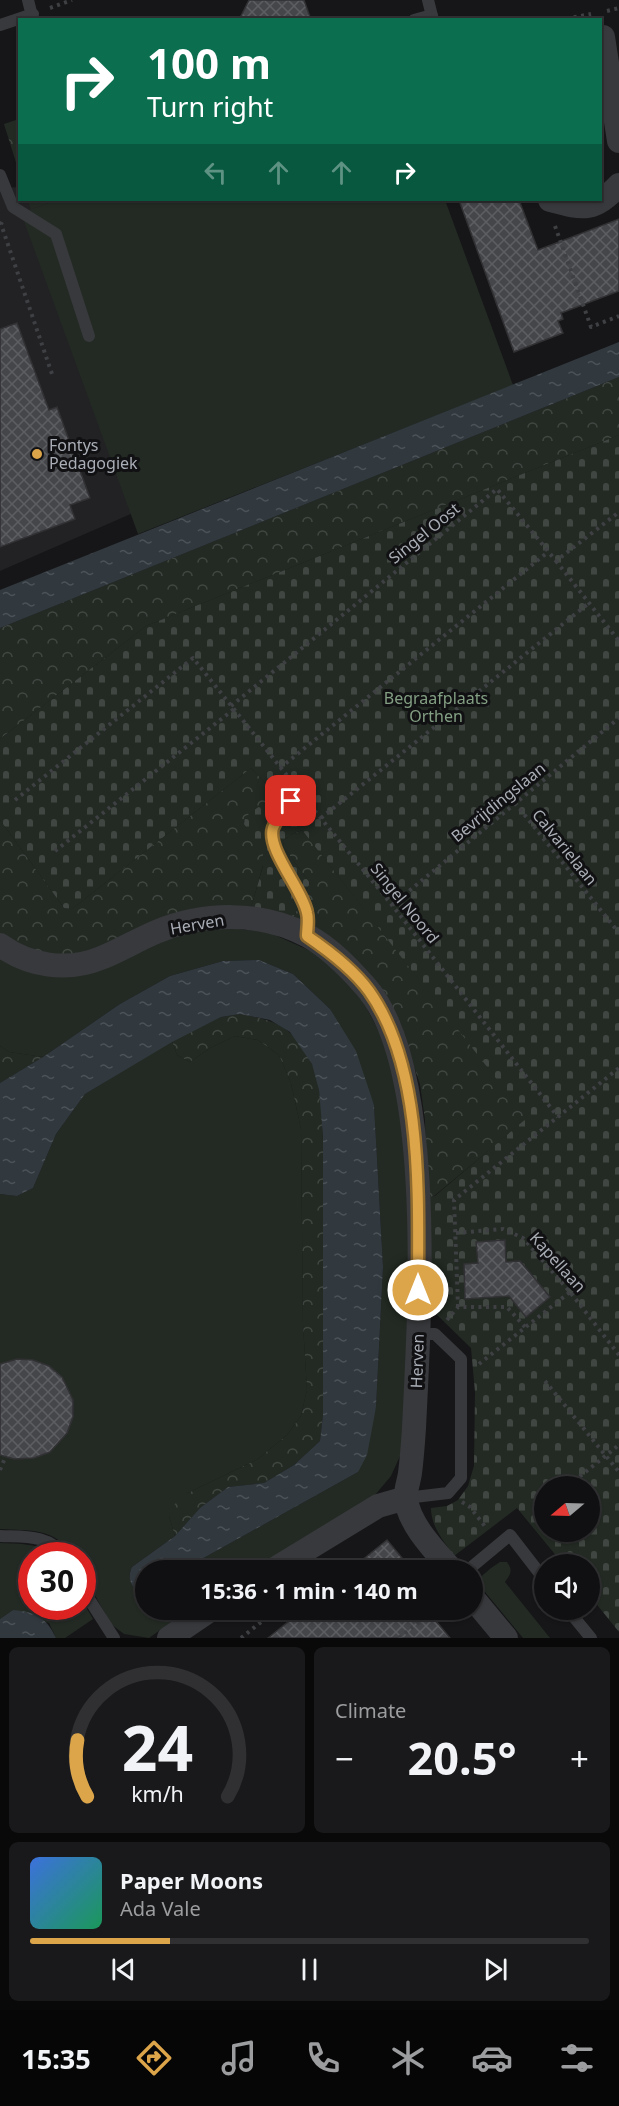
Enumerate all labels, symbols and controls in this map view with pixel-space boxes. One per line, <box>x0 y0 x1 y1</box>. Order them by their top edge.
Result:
text: 100 m <box>147 34 271 91</box>
icon: right <box>48 42 126 120</box>
text: Turn right <box>147 88 273 125</box>
icon: left <box>199 156 232 189</box>
icon: ahead <box>262 156 295 189</box>
icon: ahead <box>325 156 358 189</box>
icon: right <box>388 156 421 189</box>
place label: Fontys Pedagogiek <box>49 434 138 474</box>
marker: Fontys Pedagogiek <box>30 447 44 461</box>
street label: Singel Oost <box>384 497 464 568</box>
park label: Begraafplaats Orthen <box>384 687 488 727</box>
street label: Bevrijdingslaan <box>446 757 550 847</box>
pin <box>265 775 316 826</box>
icon: arrive <box>274 784 307 817</box>
street label: Calvarielaan <box>527 804 603 890</box>
street label: Singel Noord <box>366 858 444 948</box>
street label: Herven <box>168 908 226 940</box>
street label: Kapellaan <box>525 1227 591 1297</box>
position arrow <box>386 1258 450 1322</box>
street label: Herven <box>405 1333 429 1389</box>
north arrow <box>534 1476 600 1542</box>
map controls <box>534 1476 600 1620</box>
speed limit sign: 30 <box>18 1542 96 1620</box>
button: sound <box>534 1554 600 1620</box>
text: 15:36 · 1 min · 140 m <box>200 1575 418 1605</box>
text: Climate <box>335 1697 406 1724</box>
text: 24 <box>121 1704 193 1789</box>
text: 20.5° <box>408 1727 516 1788</box>
text: − <box>335 1736 354 1781</box>
text: + <box>570 1736 589 1781</box>
text: km/h <box>131 1779 183 1808</box>
text: Paper Moons <box>120 1865 263 1895</box>
text: Ada Vale <box>120 1895 201 1922</box>
icon: previous <box>107 1953 140 1986</box>
icon: pause <box>293 1953 326 1986</box>
icon: next <box>479 1953 512 1986</box>
icon: directions <box>133 2037 175 2079</box>
icon: music <box>218 2037 260 2079</box>
icon: phone <box>302 2037 344 2079</box>
icon: climate <box>387 2037 429 2079</box>
icon: car <box>471 2037 513 2079</box>
icon: filters <box>556 2037 598 2079</box>
text: 15:35 <box>21 2040 91 2077</box>

